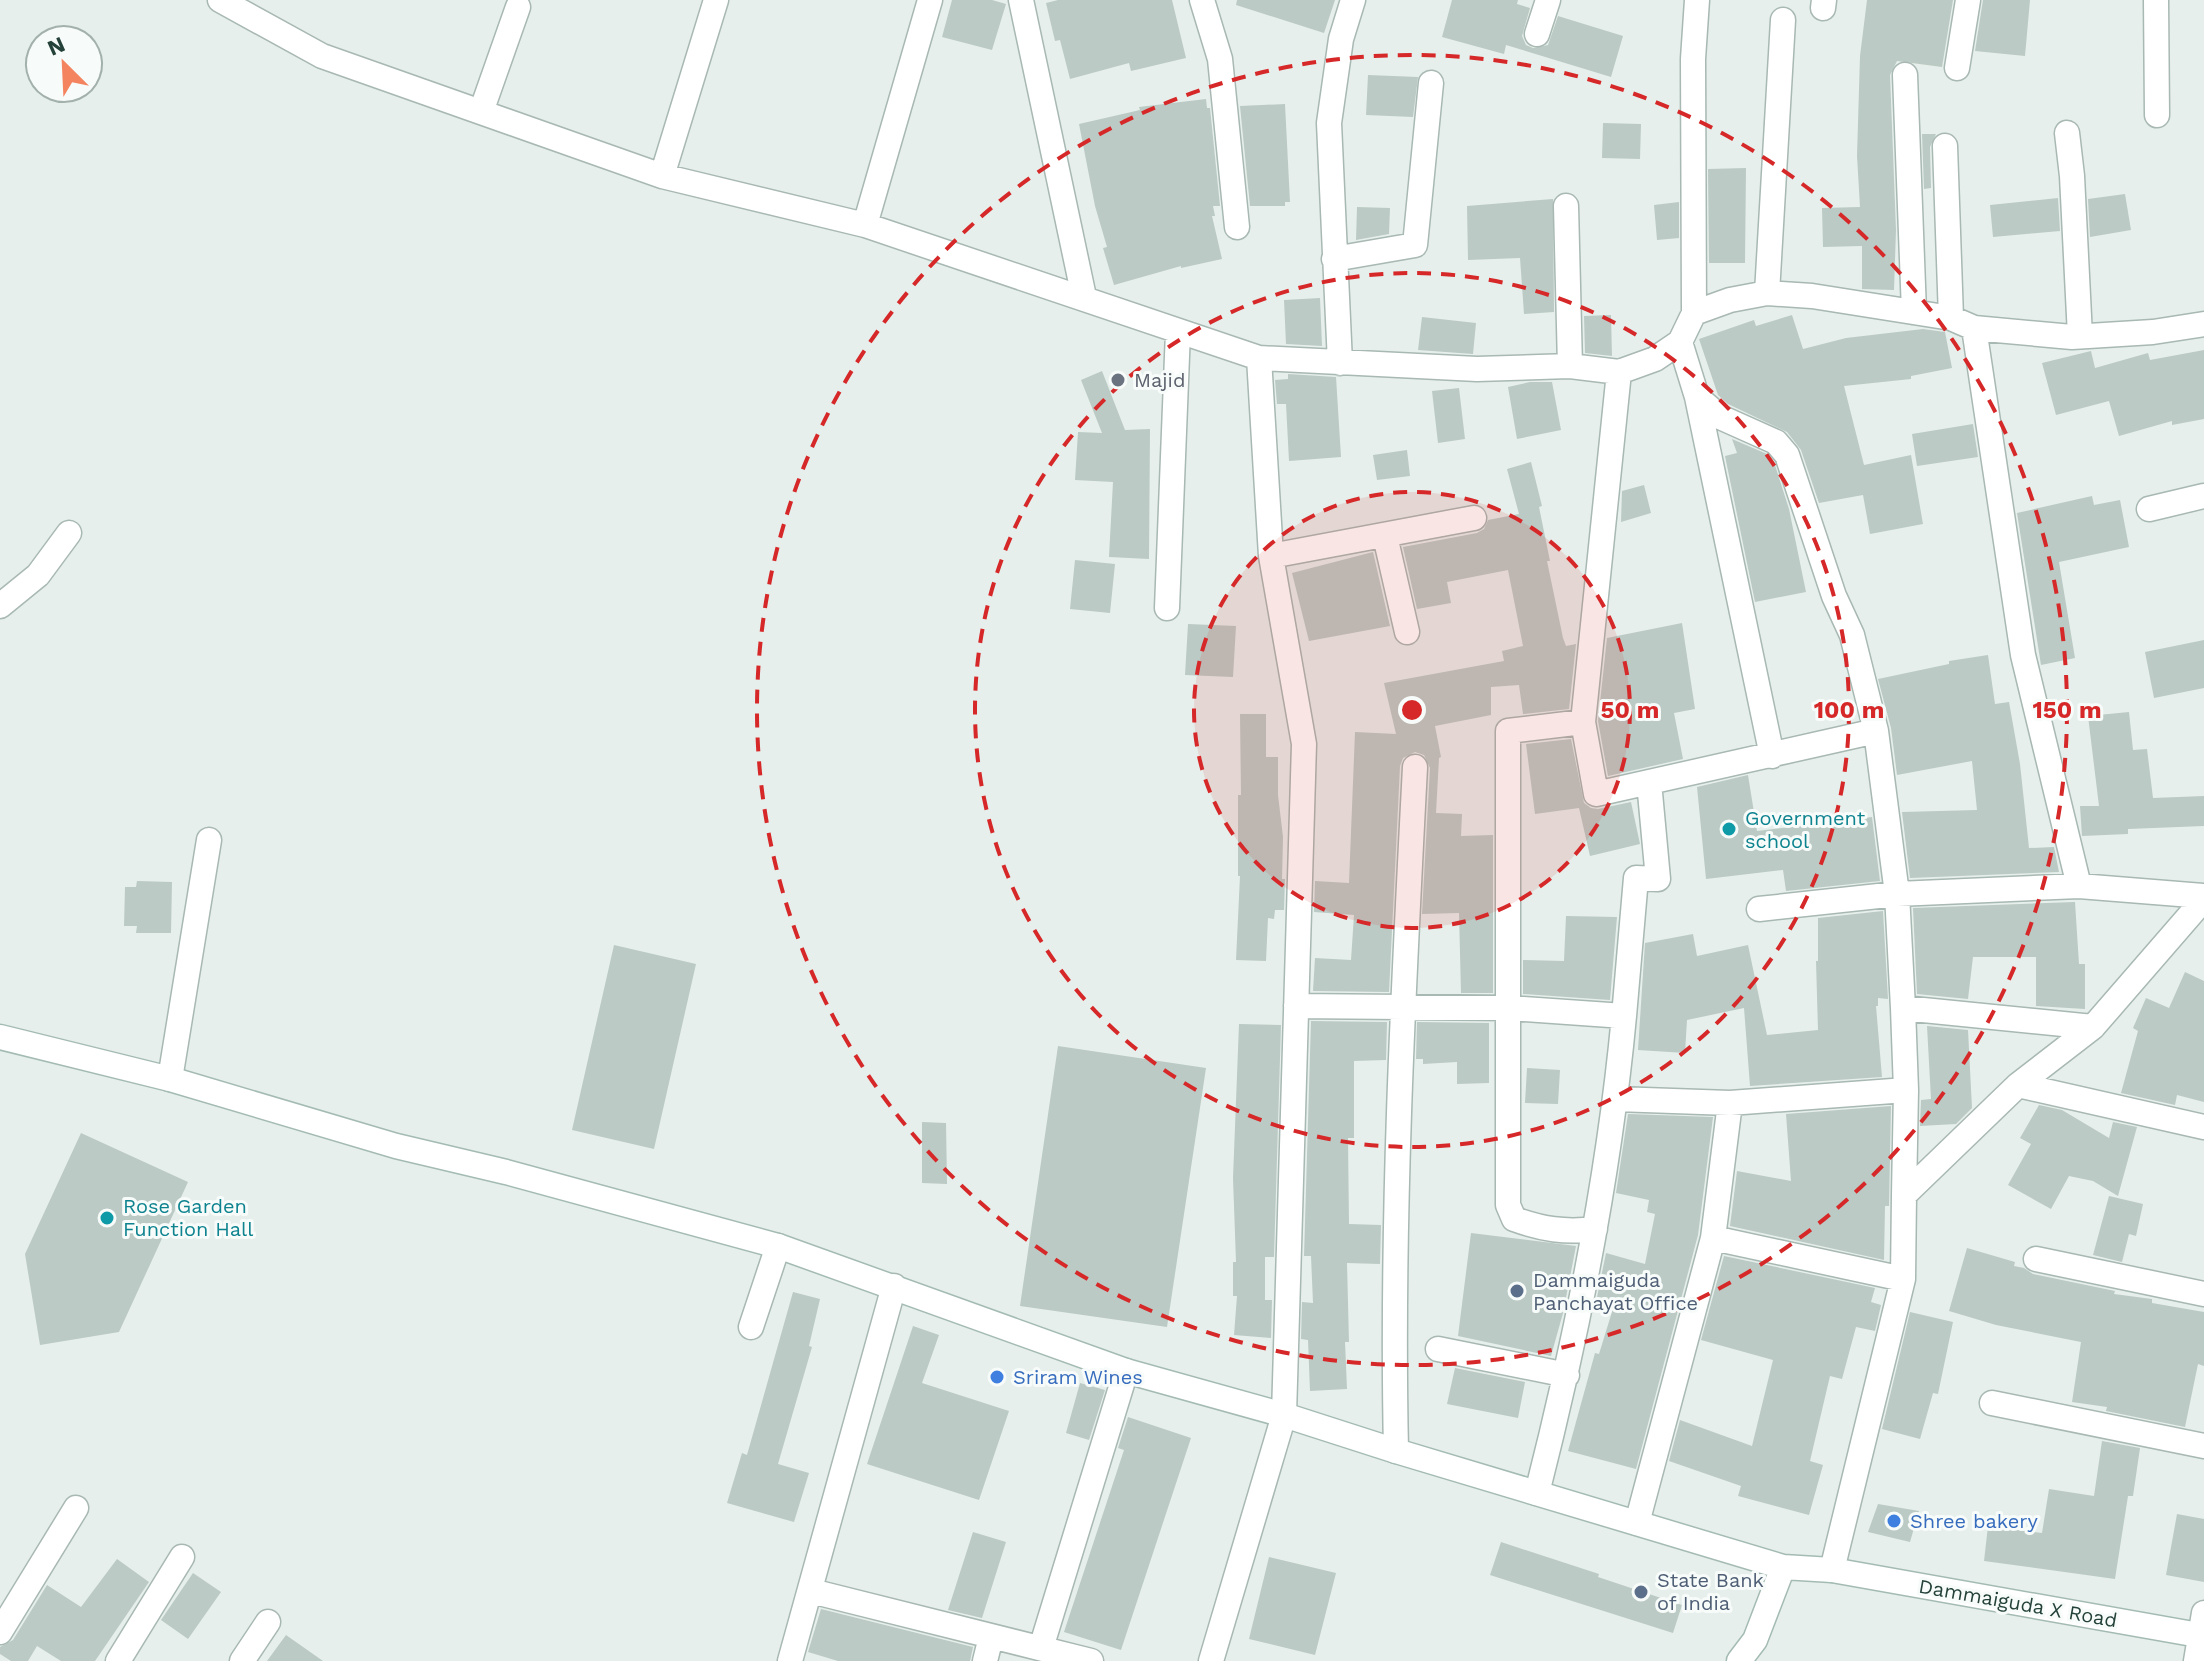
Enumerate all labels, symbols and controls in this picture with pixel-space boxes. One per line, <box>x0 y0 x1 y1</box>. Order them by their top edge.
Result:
north arrow <box>24 24 104 104</box>
text: N <box>44 31 69 61</box>
place label: Majid <box>1134 368 1185 392</box>
marker: Majid <box>1109 371 1127 389</box>
centre of rings <box>1398 696 1426 724</box>
text: 50 m <box>1601 696 1659 724</box>
text: 100 m <box>1814 696 1884 724</box>
text: 150 m <box>2032 696 2102 724</box>
place label: Government school <box>1745 806 1866 853</box>
marker: Government school <box>1720 820 1738 838</box>
place label: Rose Garden Function Hall <box>123 1194 253 1241</box>
marker: Rose Garden Function Hall <box>98 1209 116 1227</box>
place label: Dammaiguda Panchayat Office <box>1533 1268 1698 1315</box>
marker: Dammaiguda Panchayat Office <box>1508 1282 1526 1300</box>
place label: Sriram Wines <box>1013 1365 1143 1389</box>
marker: Sriram Wines <box>988 1368 1006 1386</box>
place label: Shree bakery <box>1910 1509 2038 1533</box>
marker: Shree bakery <box>1885 1512 1903 1530</box>
place label: State Bank of India <box>1657 1568 1764 1615</box>
street label: Dammaiguda X Road <box>1917 1574 2119 1632</box>
marker: State Bank of India <box>1632 1583 1650 1601</box>

